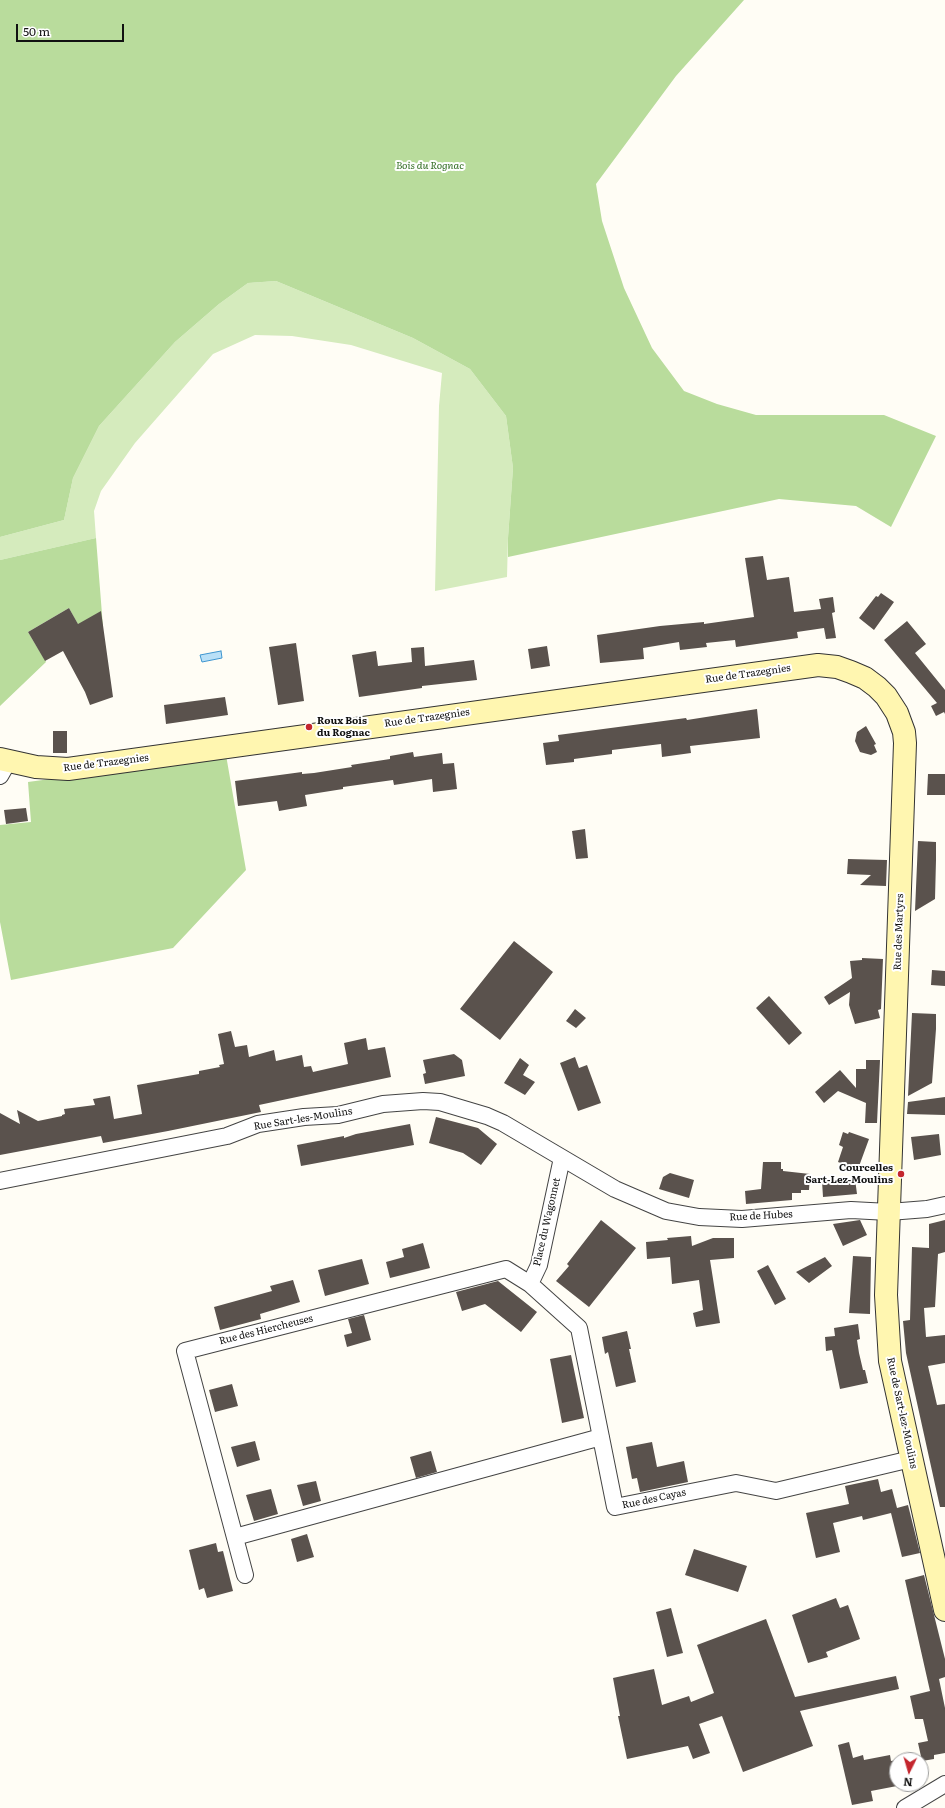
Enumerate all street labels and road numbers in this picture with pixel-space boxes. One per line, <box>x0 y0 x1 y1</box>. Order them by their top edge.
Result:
street label: Rue de Trazegnies <box>705 662 791 686</box>
street label: Rue de Trazegnies <box>384 706 470 730</box>
street label: Rue de Trazegnies <box>63 752 149 774</box>
street label: Rue des Martyrs <box>892 893 906 971</box>
street label: Rue Sart-les-Moulins <box>253 1105 353 1133</box>
street label: Place du Wagonnet <box>531 1177 563 1267</box>
street label: Rue de Hubes <box>729 1208 793 1224</box>
street label: Rue des Hiercheuses <box>218 1313 314 1347</box>
street label: Rue de Sart-lez-Moulins <box>884 1356 920 1470</box>
street label: Rue des Cayas <box>621 1486 687 1512</box>

